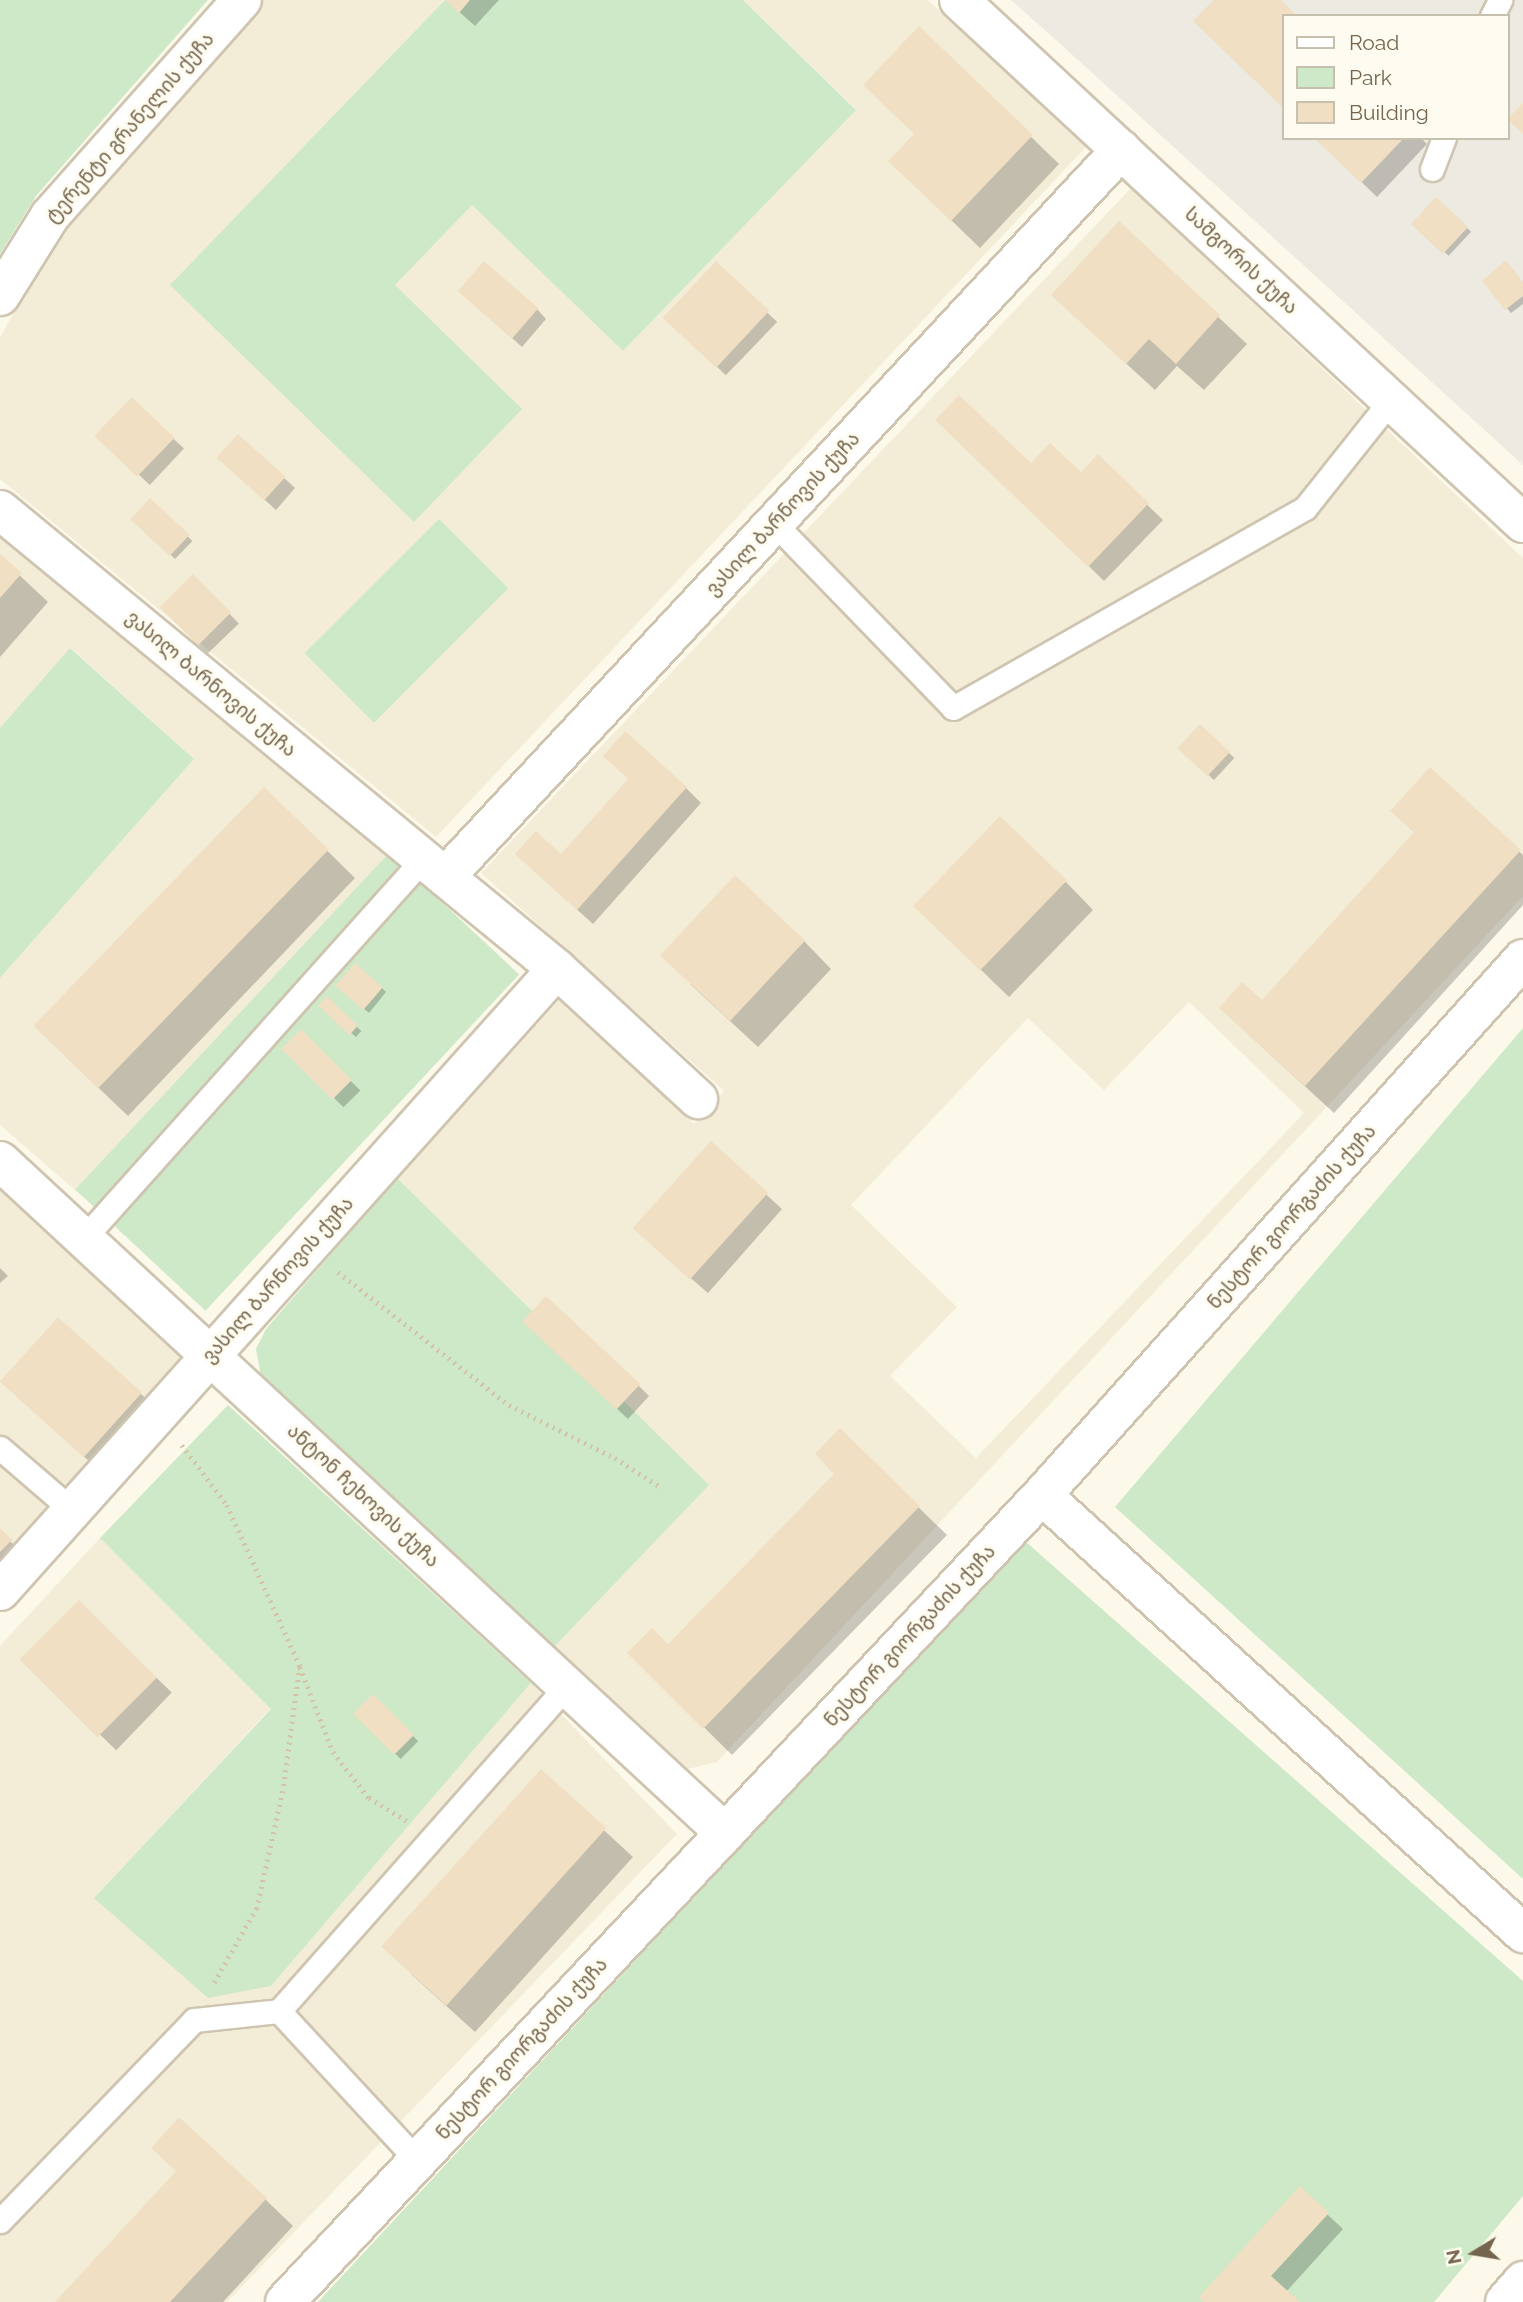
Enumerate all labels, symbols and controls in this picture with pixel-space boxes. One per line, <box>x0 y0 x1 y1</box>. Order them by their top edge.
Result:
legend <box>1282 14 1509 140</box>
street label: ტერენტი გრანელის ქუჩა <box>41 28 219 228</box>
text: Road <box>1349 30 1399 55</box>
text: Park <box>1349 65 1392 90</box>
text: Building <box>1349 100 1429 125</box>
street label: სამგორის ქუჩა <box>1180 203 1302 319</box>
street label: ვასილ ბარნოვის ქუჩა <box>701 428 865 600</box>
street label: ვასილ ბარნოვის ქუჩა <box>121 606 301 762</box>
street label: ნესტორ გიორგაძის ქუჩა <box>1203 1120 1381 1314</box>
street label: ვასილ ბარნოვის ქუჩა <box>198 1192 358 1368</box>
street label: ანტონ ჩეხოვის ქუჩა <box>282 1420 444 1572</box>
street label: ნესტორ გიორგაძის ქუჩა <box>820 1540 1000 1732</box>
street label: ნესტორ გიორგაძის ქუჩა <box>432 1953 612 2145</box>
north arrow <box>1439 2218 1509 2288</box>
text: N <box>1441 2248 1466 2266</box>

